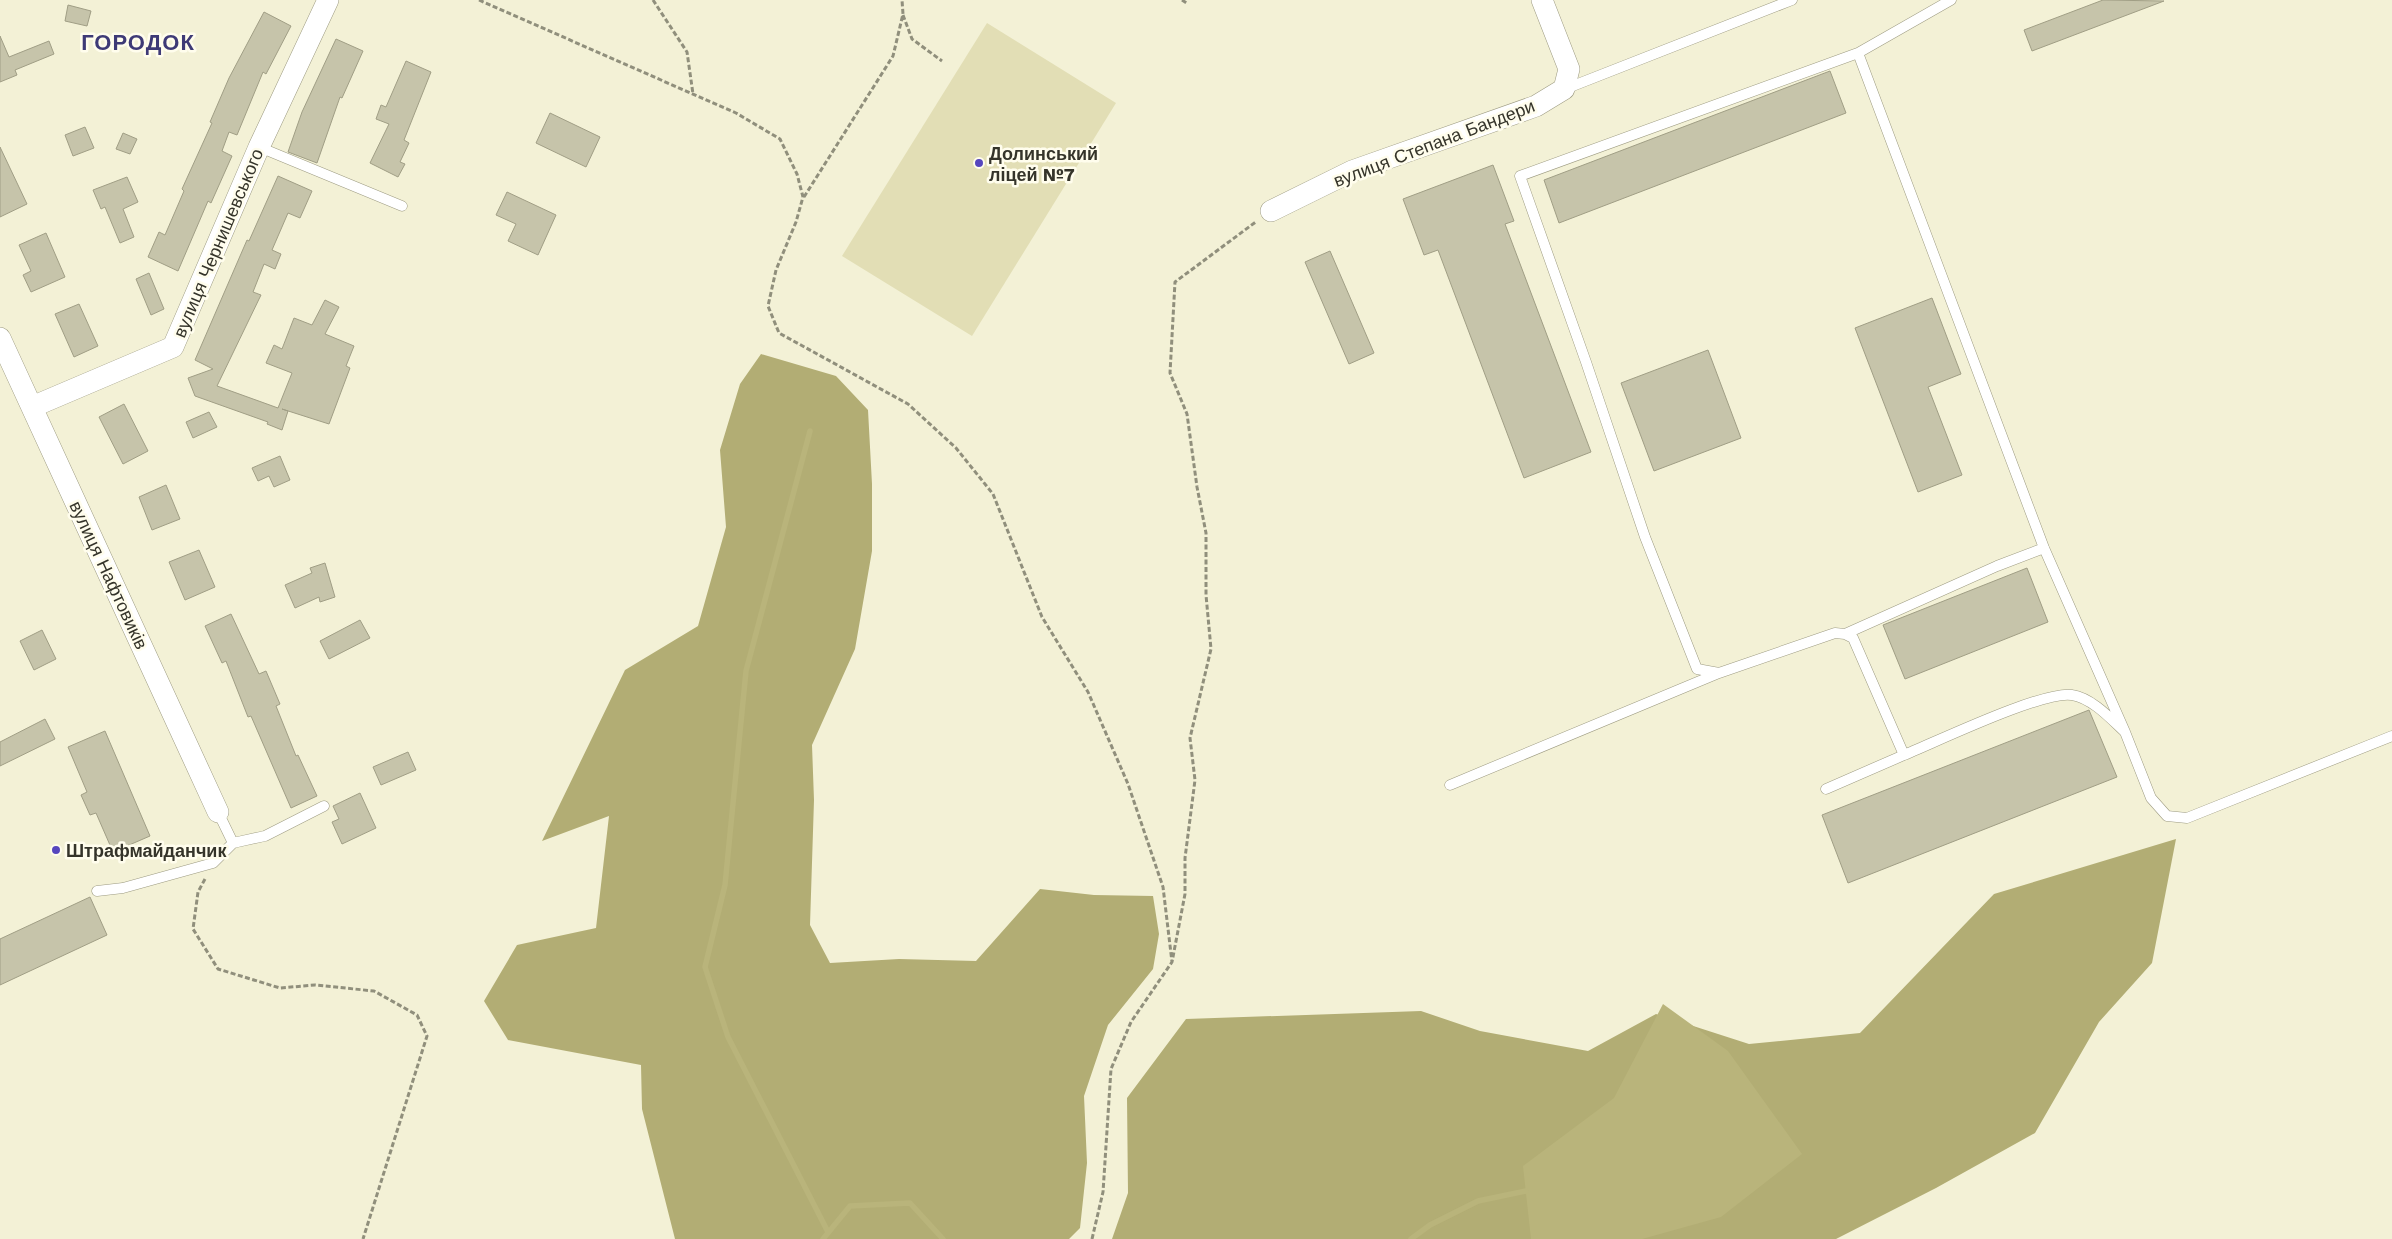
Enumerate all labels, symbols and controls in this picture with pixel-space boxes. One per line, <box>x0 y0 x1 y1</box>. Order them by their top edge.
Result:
district label: ГОРОДОК <box>81 30 195 55</box>
street label: вулиця Степана Бандери <box>1330 95 1538 191</box>
place label: Долинський ліцей №7 <box>989 143 1098 185</box>
street label: вулиця Чернишевського <box>169 145 267 341</box>
marker: Долинський ліцей №7 <box>973 157 985 169</box>
street label: вулиця Нафтовиків <box>65 498 153 652</box>
place label: Штрафмайданчик <box>66 840 227 861</box>
marker: Штрафмайданчик <box>50 844 62 856</box>

